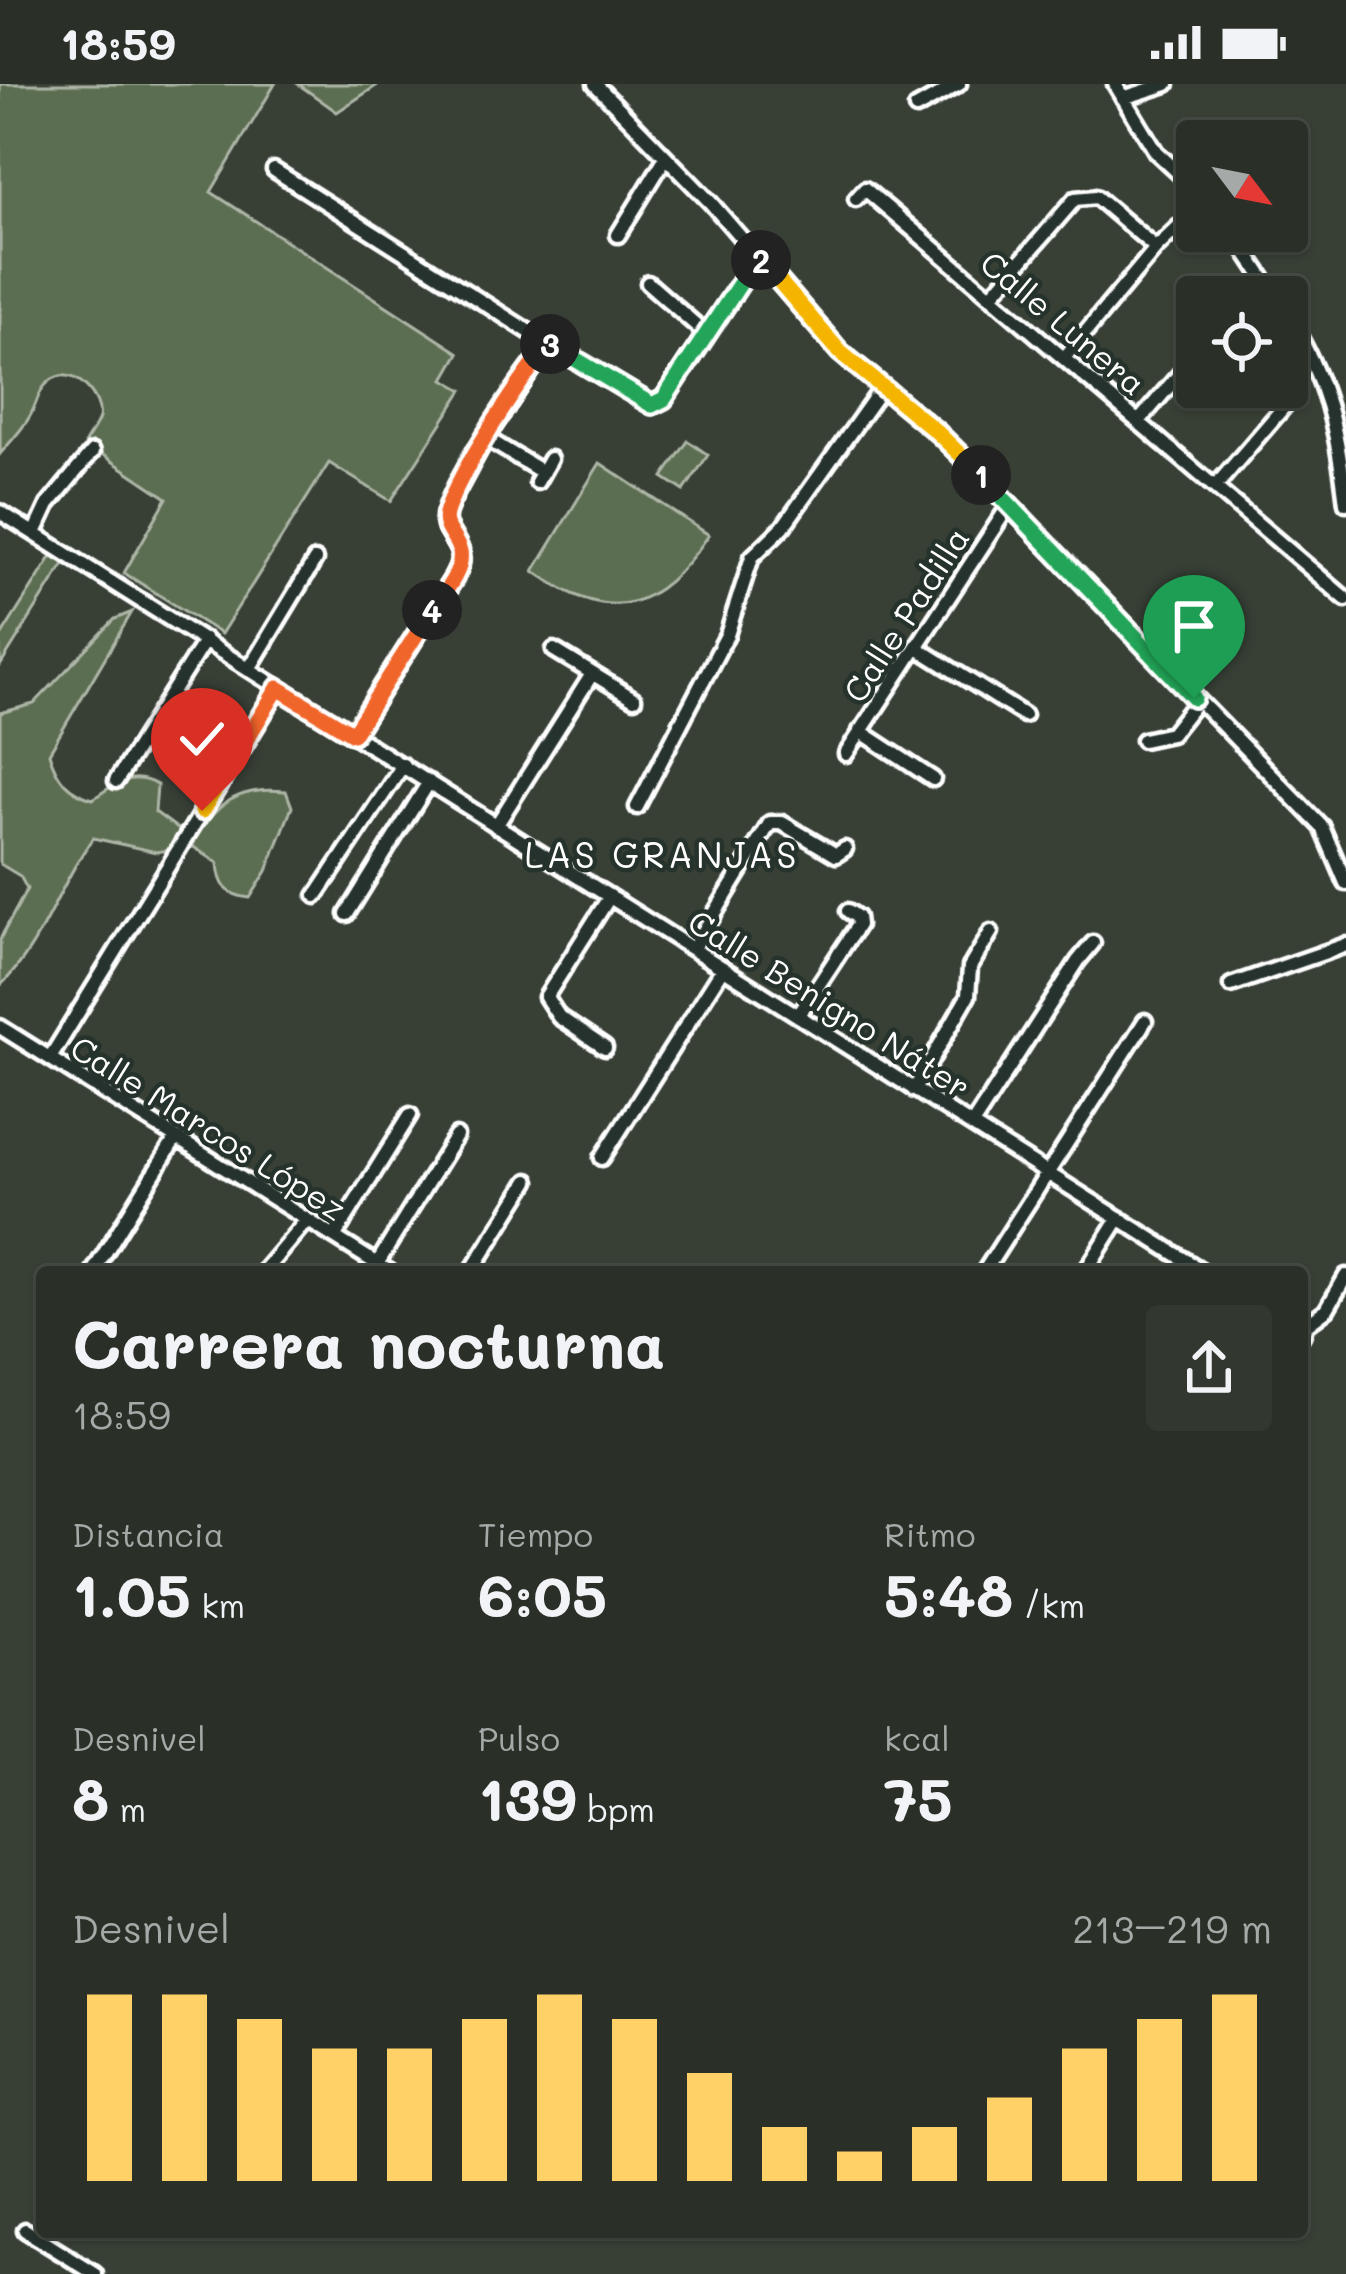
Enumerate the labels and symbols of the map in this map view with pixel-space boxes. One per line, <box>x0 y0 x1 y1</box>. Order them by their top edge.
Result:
north arrow <box>1176 120 1308 252</box>
pin: 2 <box>731 230 791 290</box>
street label: Calle Lunera <box>972 240 1156 404</box>
pin: 3 <box>520 314 580 374</box>
pin: 1 <box>951 445 1011 505</box>
street label: Calle Padilla <box>832 518 978 710</box>
pin <box>1143 575 1245 698</box>
pin: 4 <box>402 580 462 640</box>
pin <box>151 688 253 811</box>
district label: LAS GRANJAS <box>525 830 799 877</box>
street label: Calle Benigno Náter <box>681 899 979 1107</box>
street label: Calle Marcos López <box>63 1025 355 1229</box>

